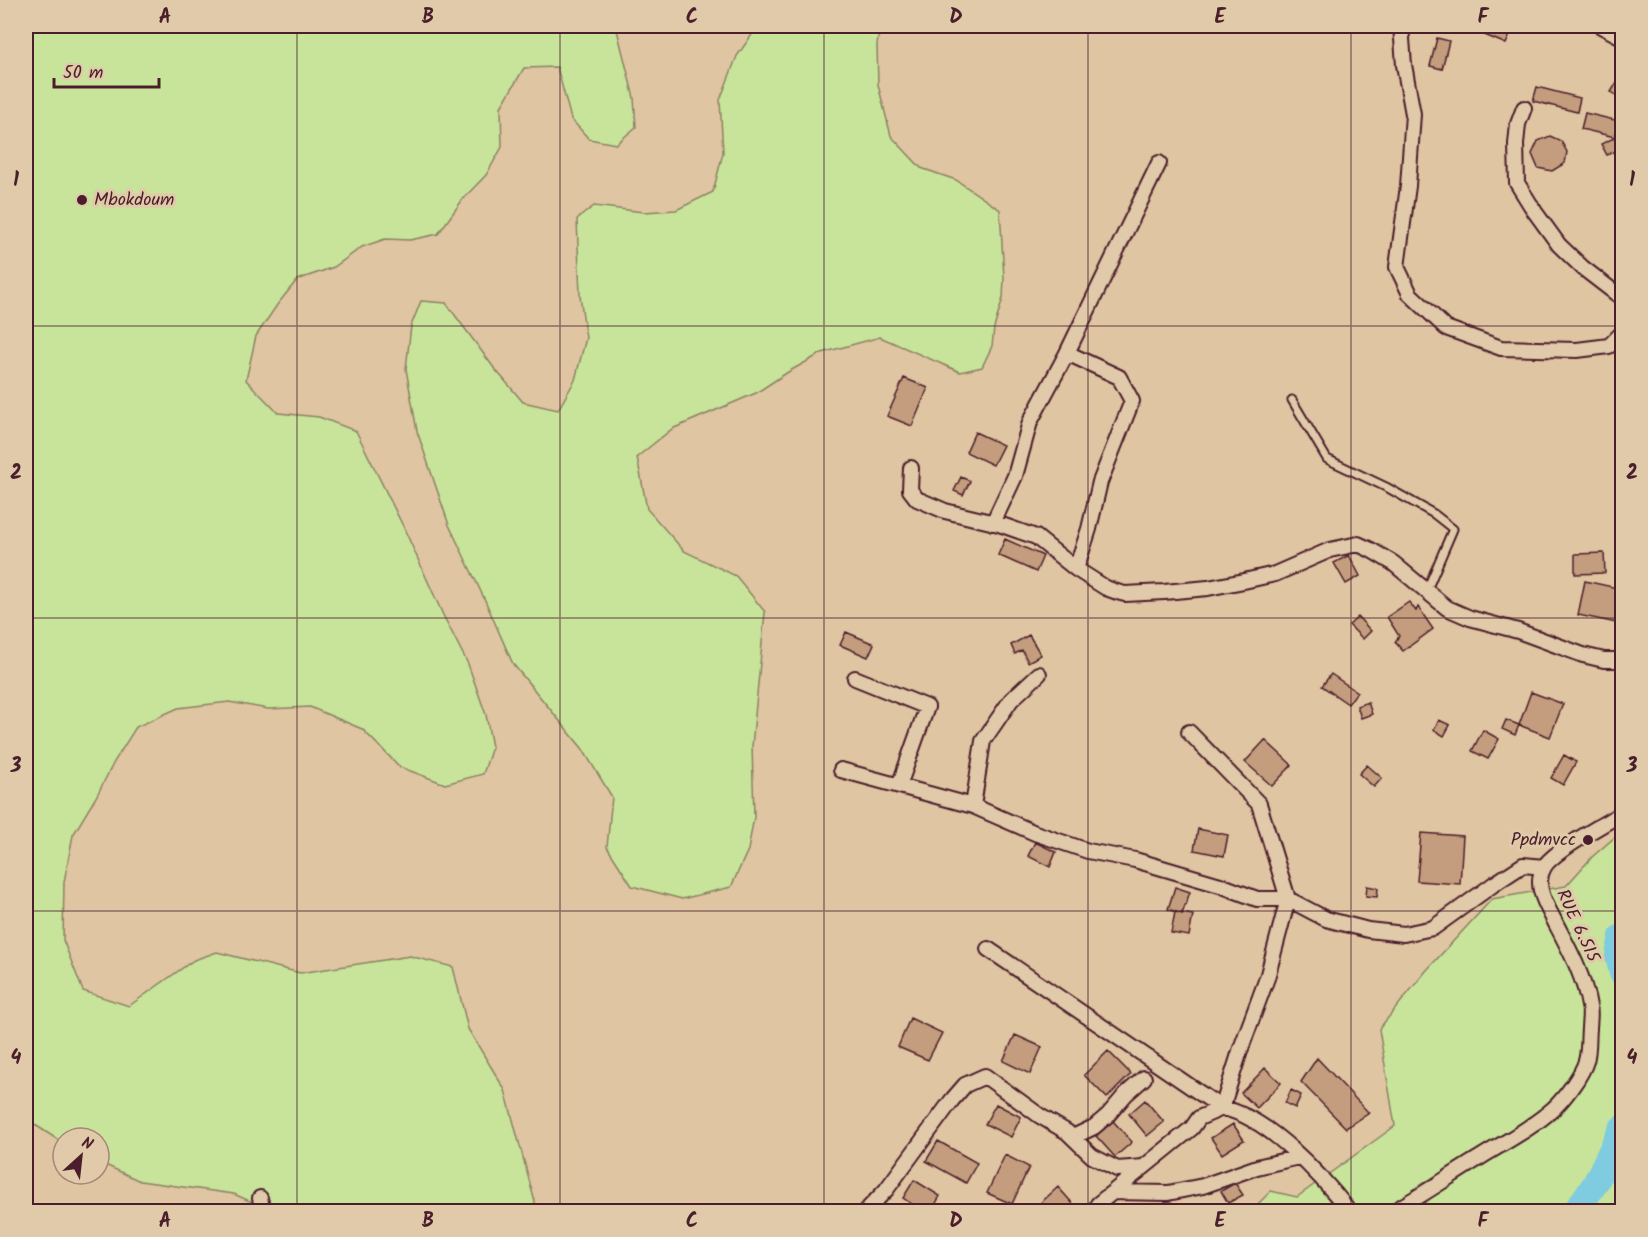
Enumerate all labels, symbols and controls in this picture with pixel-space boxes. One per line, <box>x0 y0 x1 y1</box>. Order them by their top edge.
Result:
text: A <box>159 2 171 34</box>
text: B <box>422 2 434 34</box>
text: C <box>686 2 698 34</box>
text: D <box>949 2 963 34</box>
text: E <box>1214 2 1226 34</box>
text: F <box>1478 2 1490 34</box>
scale bar <box>54 51 159 89</box>
text: 50 m <box>63 59 103 88</box>
text: 1 <box>13 165 19 197</box>
text: 1 <box>1629 165 1635 197</box>
place label: Mbokdoum <box>94 186 174 215</box>
marker: Mbokdoum <box>75 193 89 207</box>
text: 2 <box>10 458 22 490</box>
text: 2 <box>1626 458 1638 490</box>
text: 3 <box>10 751 22 783</box>
text: 3 <box>1626 751 1638 783</box>
place label: Ppdmvcc <box>1511 826 1576 855</box>
marker: Ppdmvcc <box>1581 833 1595 847</box>
street label: RUE 6.515 <box>1547 884 1607 969</box>
text: 4 <box>11 1043 22 1075</box>
text: 4 <box>1627 1043 1638 1075</box>
north arrow <box>51 1126 111 1186</box>
text: N <box>77 1131 97 1157</box>
text: A <box>159 1206 171 1237</box>
text: B <box>422 1206 434 1237</box>
text: C <box>686 1206 698 1237</box>
text: D <box>949 1206 963 1237</box>
text: E <box>1214 1206 1226 1237</box>
text: F <box>1478 1206 1490 1237</box>

